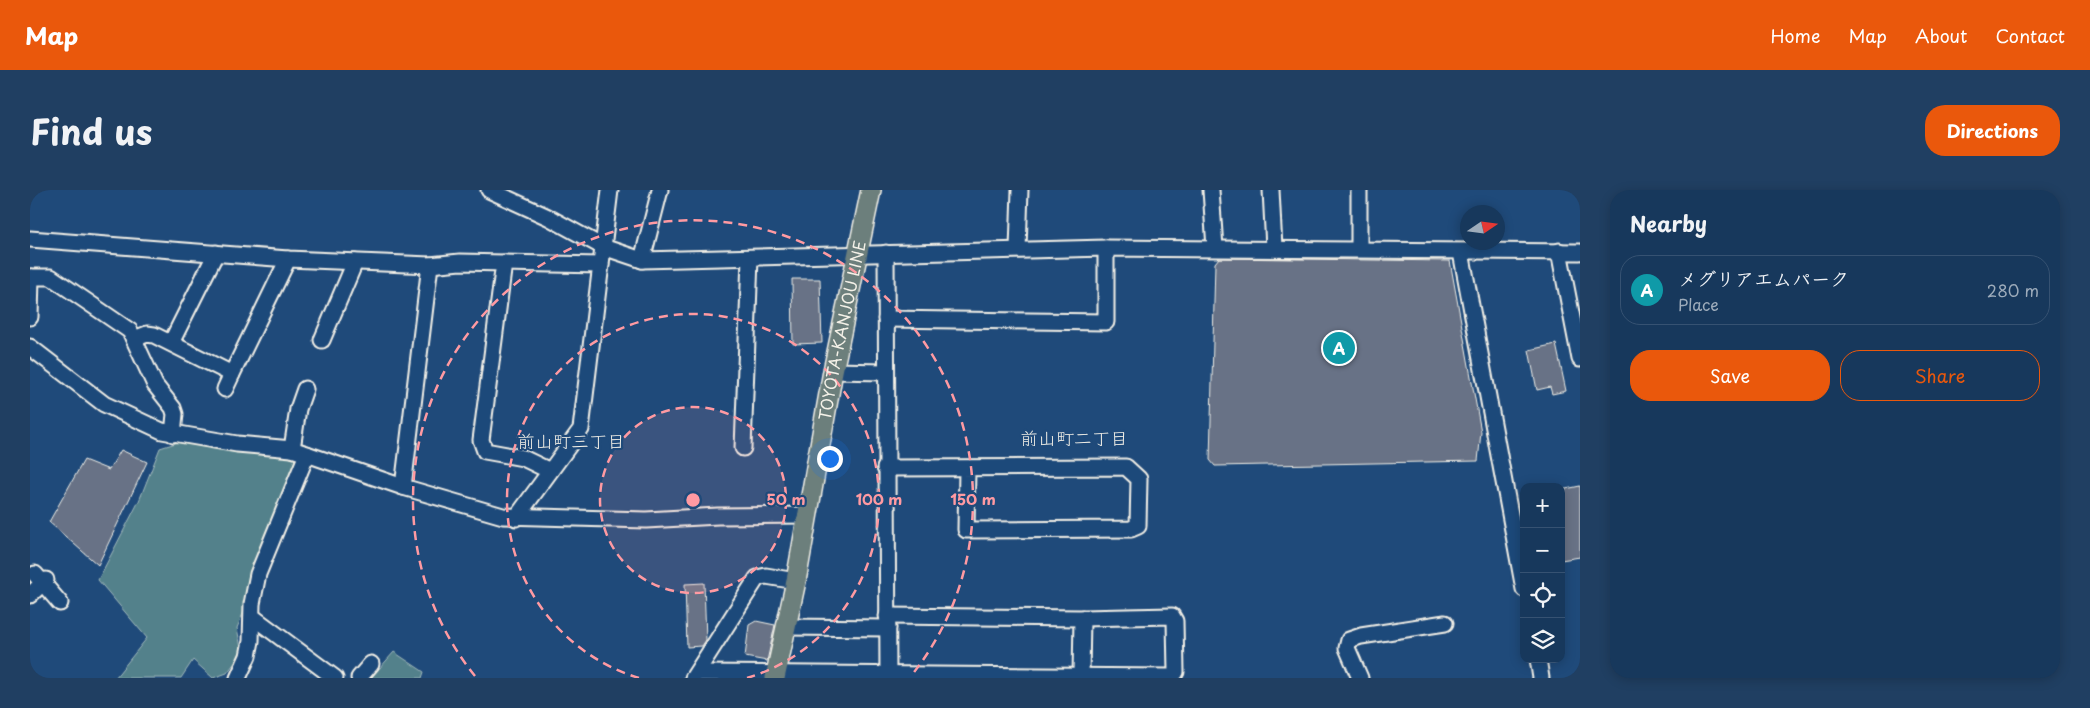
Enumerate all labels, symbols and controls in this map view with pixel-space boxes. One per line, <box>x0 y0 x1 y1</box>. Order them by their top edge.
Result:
text: Map <box>25 17 78 53</box>
text: Home <box>1770 22 1820 49</box>
text: Map <box>1848 22 1887 49</box>
text: About <box>1915 22 1967 49</box>
text: Contact <box>1995 22 2065 49</box>
text: Find us <box>30 104 152 157</box>
button: Directions <box>1925 105 2060 156</box>
north arrow <box>1460 205 1505 250</box>
text: Nearby <box>1630 207 1707 239</box>
street label: TOYOTA-KANJOU LINE <box>812 238 871 422</box>
text: メグリアエムパーク <box>1678 264 1849 292</box>
text: A <box>1641 278 1653 302</box>
text: 280 m <box>1987 278 2039 302</box>
text: Place <box>1678 292 1719 316</box>
pin: A <box>1323 329 1355 367</box>
button: Save <box>1630 350 1830 401</box>
button: Share <box>1840 350 2040 401</box>
district label: 前山町二丁目 <box>1020 424 1128 451</box>
district label: 前山町三丁目 <box>517 427 625 454</box>
your location <box>817 446 843 472</box>
map controls <box>1520 483 1565 663</box>
button: + <box>1520 483 1565 528</box>
text: 50 m <box>767 487 805 510</box>
text: 100 m <box>856 487 902 510</box>
text: 150 m <box>950 487 996 510</box>
centre of rings <box>684 491 702 509</box>
button: − <box>1520 528 1565 573</box>
button: locate <box>1520 573 1565 618</box>
button: layers <box>1520 618 1565 663</box>

